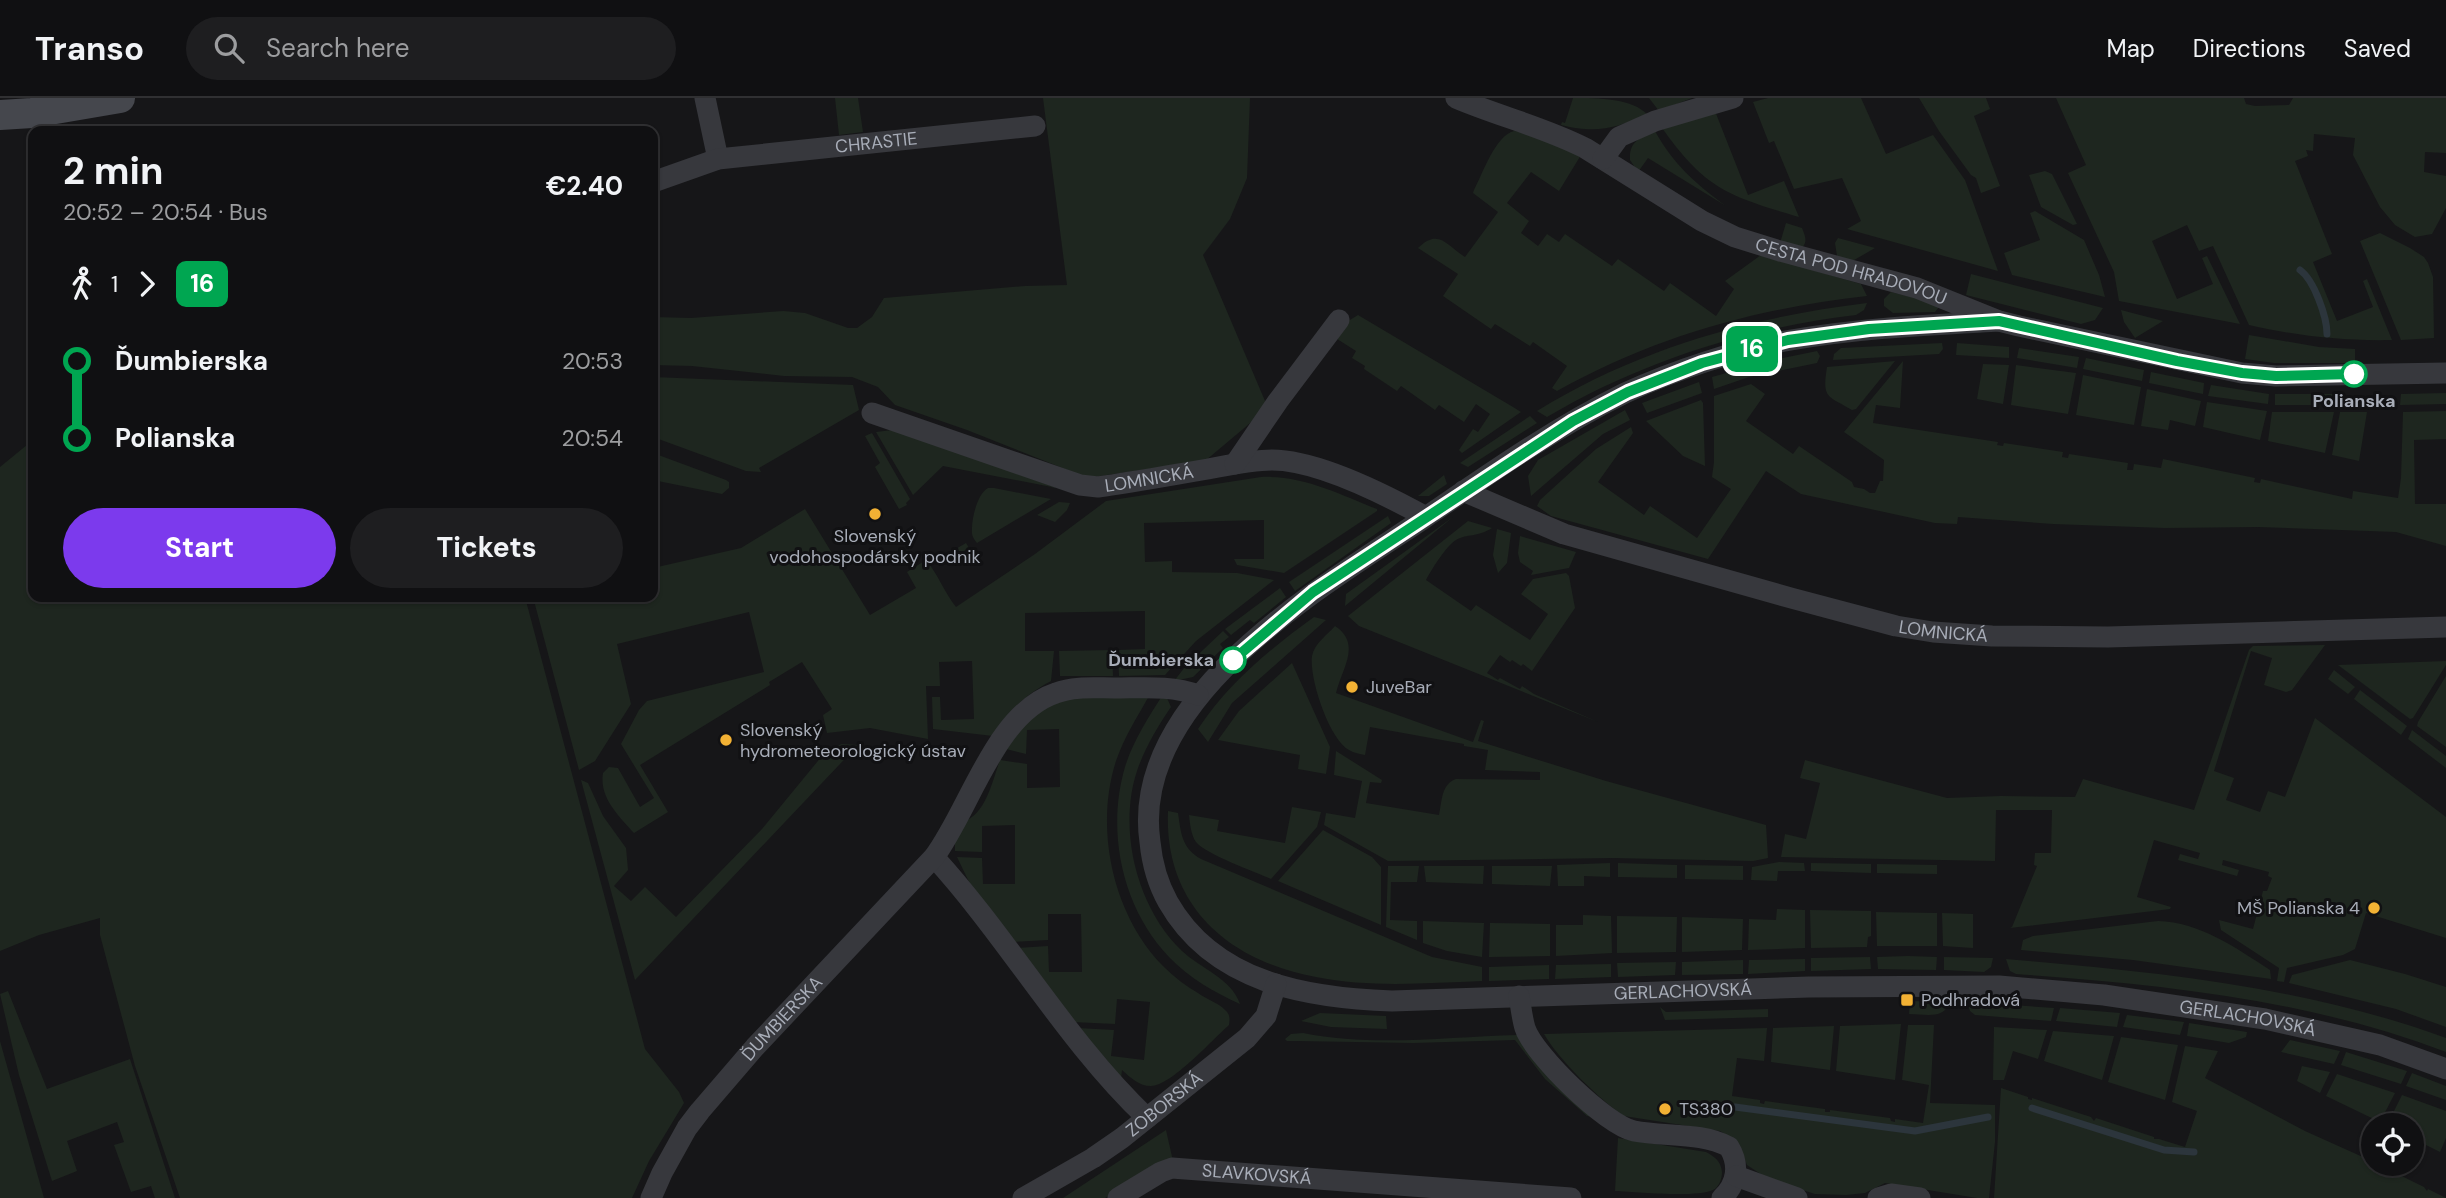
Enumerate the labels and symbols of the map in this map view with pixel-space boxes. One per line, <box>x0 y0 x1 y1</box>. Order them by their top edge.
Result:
street label: CHRASTIE <box>834 126 918 159</box>
street label: CESTA POD HRADOVOU <box>1752 232 1950 311</box>
line badge: 16 <box>1720 326 1784 372</box>
marker: Polianska <box>2341 361 2367 387</box>
place label: Polianska <box>2312 389 2396 413</box>
street label: LOMNICKÁ <box>1103 460 1195 498</box>
marker: Slovenský vodohospodársky podnik <box>867 506 883 522</box>
place label: Slovenský vodohospodársky podnik <box>769 524 981 569</box>
street label: LOMNICKÁ <box>1897 615 1989 648</box>
marker: Ďumbierska <box>1220 647 1246 673</box>
place label: Ďumbierska <box>1108 648 1214 672</box>
place label: JuveBar <box>1366 675 1432 699</box>
marker: JuveBar <box>1344 679 1360 695</box>
place label: Slovenský hydrometeorologický ústav <box>740 718 966 763</box>
marker: Slovenský hydrometeorologický ústav <box>718 732 734 748</box>
place label: MŠ Polianska 4 <box>2237 896 2360 920</box>
marker: MŠ Polianska 4 <box>2366 900 2382 916</box>
street label: ĎUMBIERSKA <box>736 971 828 1066</box>
street label: GERLACHOVSKÁ <box>1613 977 1753 1006</box>
place label: Podhradová <box>1921 988 2020 1012</box>
marker: Podhradová <box>1899 992 1915 1008</box>
street label: GERLACHOVSKÁ <box>2178 994 2318 1042</box>
street label: ZOBORSKÁ <box>1121 1066 1208 1142</box>
place label: TS380 <box>1679 1097 1733 1121</box>
marker: TS380 <box>1657 1101 1673 1117</box>
street label: SLAVKOVSKÁ <box>1201 1158 1313 1190</box>

